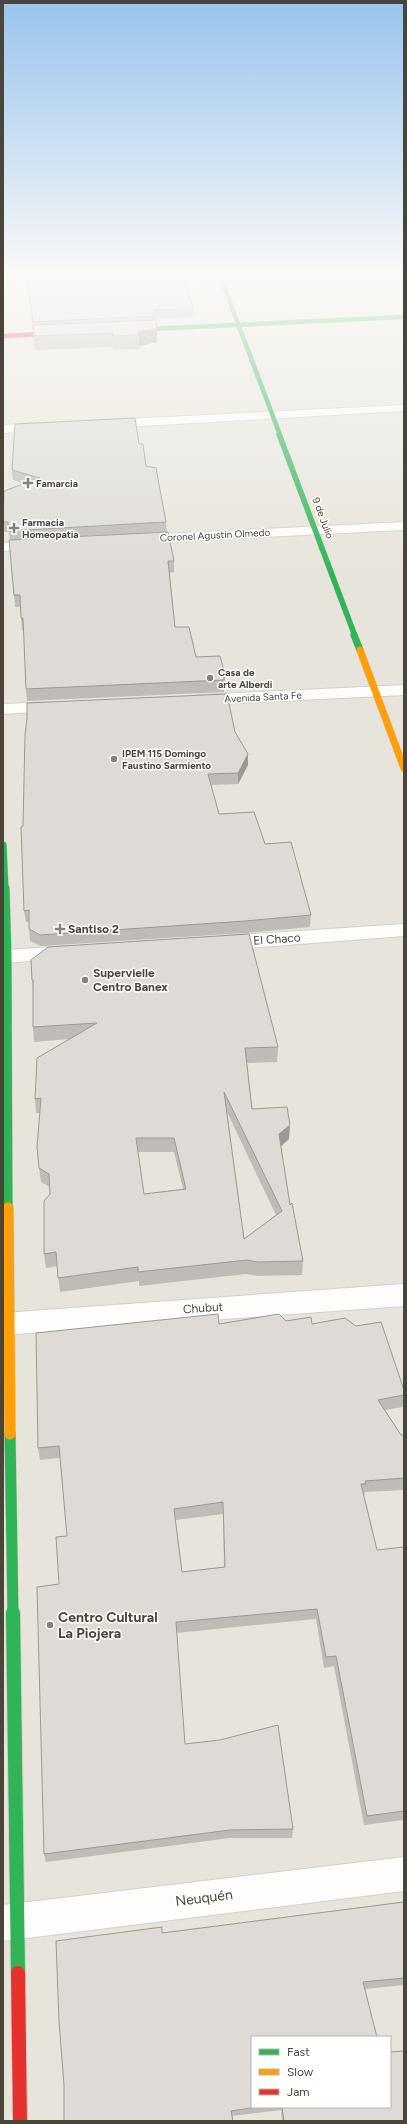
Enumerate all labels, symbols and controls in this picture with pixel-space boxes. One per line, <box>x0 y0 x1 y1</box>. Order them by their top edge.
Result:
place label: Famarcia <box>36 477 78 490</box>
marker: Famarcia <box>23 478 33 488</box>
street label: 9 de Julio <box>310 496 337 541</box>
place label: Farmacia Homeopatia <box>22 516 79 541</box>
marker: Farmacia Homeopatia <box>9 523 19 533</box>
street label: Coronel Agustín Olmedo <box>160 526 271 544</box>
place label: Casa de arte Alberdi <box>218 666 273 691</box>
marker: Casa de arte Alberdi <box>205 673 215 683</box>
street label: Avenida Santa Fe <box>224 688 303 706</box>
place label: IPEM 115 Domingo Faustino Sarmiento <box>122 747 211 772</box>
marker: IPEM 115 Domingo Faustino Sarmiento <box>109 754 119 764</box>
place label: Santiso 2 <box>68 922 119 936</box>
marker: Santiso 2 <box>55 924 65 934</box>
street label: El Chaco <box>253 930 301 948</box>
place label: Supervielle Centro Banex <box>93 966 168 994</box>
marker: Supervielle Centro Banex <box>80 975 90 985</box>
street label: Chubut <box>182 1300 224 1316</box>
place label: Centro Cultural La Piojera <box>58 1609 158 1642</box>
marker: Centro Cultural La Piojera <box>45 1620 55 1630</box>
street label: Neuquén <box>174 1886 234 1910</box>
legend <box>251 2036 391 2108</box>
text: Fast <box>287 2045 310 2059</box>
text: Slow <box>287 2065 314 2079</box>
text: Jam <box>287 2085 310 2099</box>

